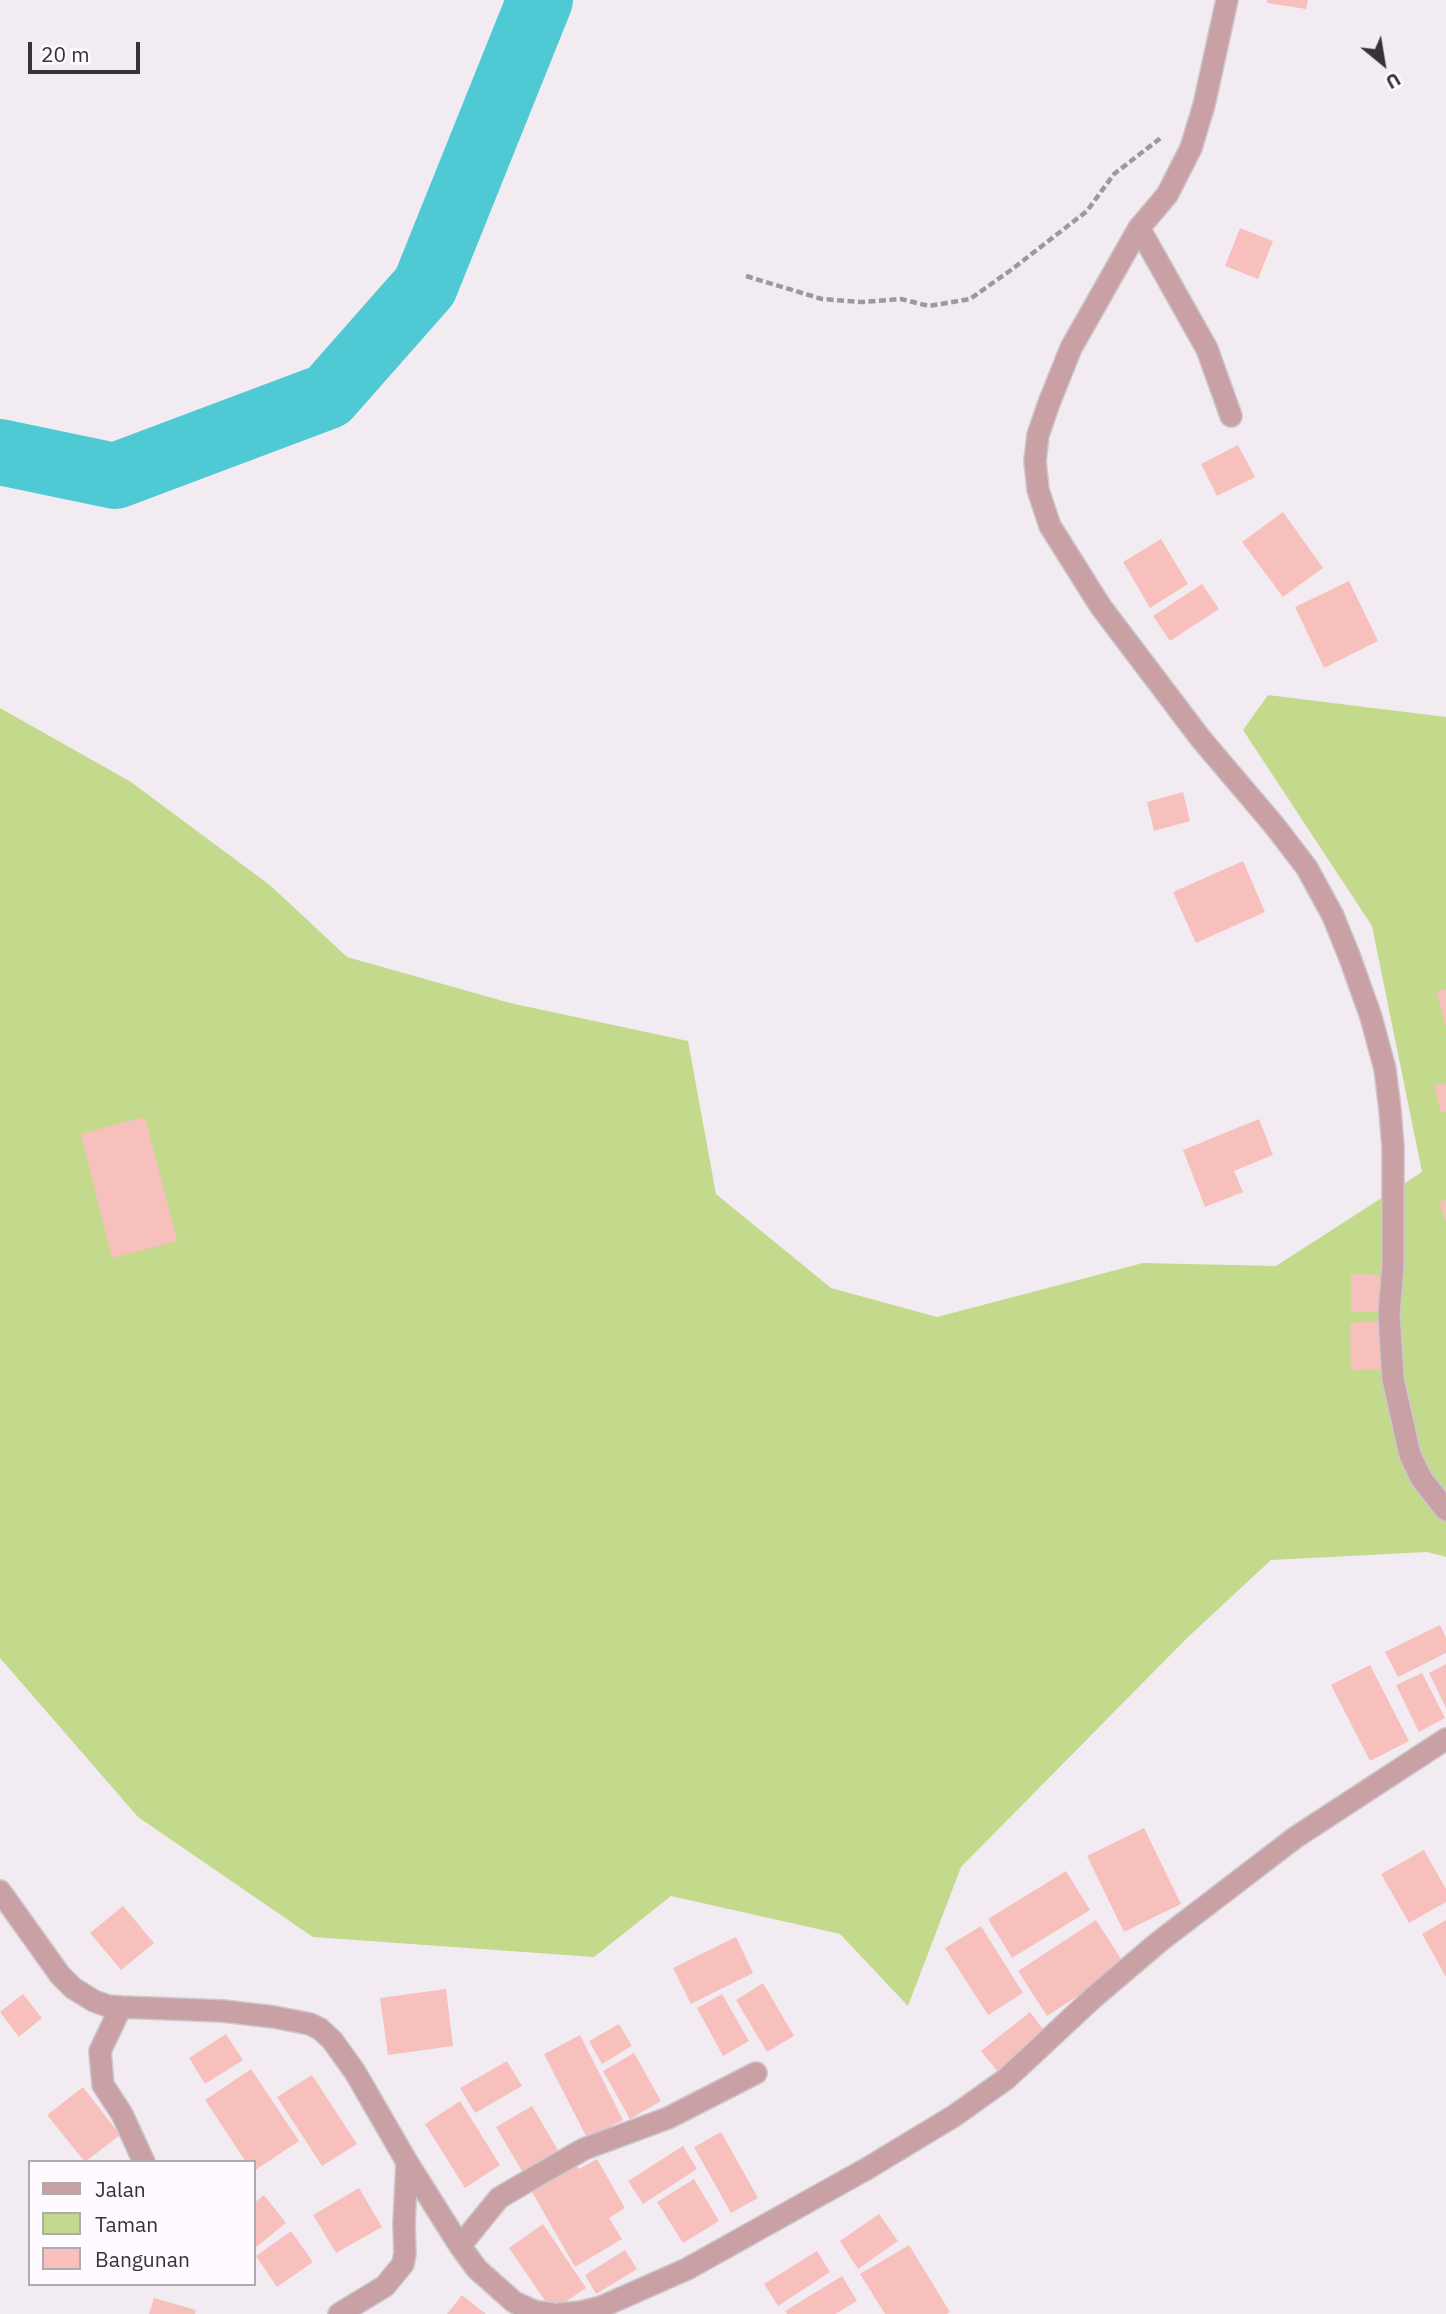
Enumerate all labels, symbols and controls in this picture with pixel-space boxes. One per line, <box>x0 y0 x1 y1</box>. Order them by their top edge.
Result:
scale bar <box>32 28 144 72</box>
north arrow <box>1348 28 1418 98</box>
text: 20 m <box>41 40 90 68</box>
text: U <box>1382 67 1405 95</box>
legend <box>28 2160 256 2286</box>
text: Jalan <box>95 2175 146 2203</box>
text: Taman <box>95 2210 158 2238</box>
text: Bangunan <box>95 2245 190 2273</box>

